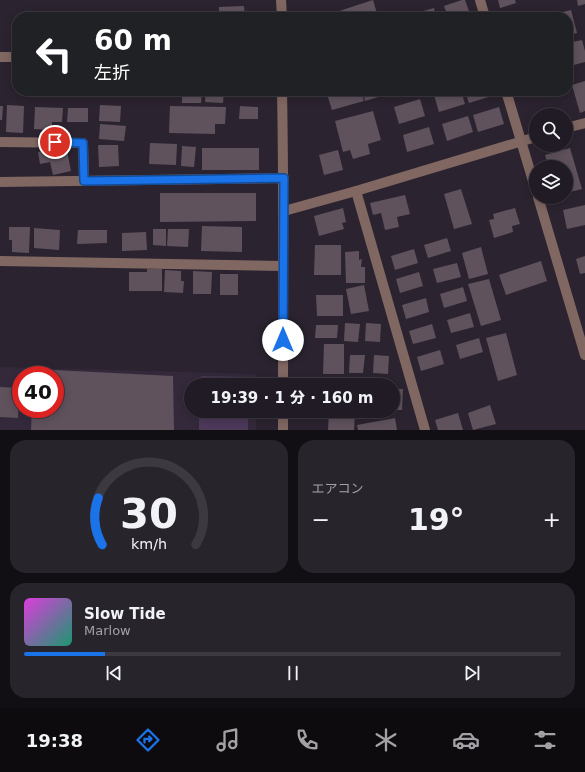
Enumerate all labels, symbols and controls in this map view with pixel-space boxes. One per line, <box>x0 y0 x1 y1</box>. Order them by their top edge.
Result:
text: 60 m <box>94 24 172 57</box>
icon: left <box>28 28 80 80</box>
text: 左折 <box>94 62 130 83</box>
map controls <box>529 108 573 204</box>
button: search <box>529 108 573 152</box>
pin <box>38 125 72 159</box>
icon: arrive <box>44 131 66 153</box>
button: layers <box>529 160 573 204</box>
position arrow <box>262 319 304 361</box>
speed limit sign: 40 <box>12 366 64 418</box>
text: 19:39 · 1 分 · 160 m <box>211 389 373 407</box>
text: エアコン <box>312 481 364 496</box>
text: 30 <box>120 488 178 537</box>
text: 19° <box>408 502 465 537</box>
text: − <box>312 507 330 532</box>
text: + <box>543 507 561 532</box>
text: km/h <box>131 535 167 551</box>
text: Slow Tide <box>84 605 166 623</box>
text: Marlow <box>84 623 131 638</box>
icon: previous <box>103 662 125 684</box>
icon: pause <box>282 662 304 684</box>
icon: next <box>461 662 483 684</box>
icon: directions <box>134 726 162 754</box>
icon: music <box>214 726 242 754</box>
icon: phone <box>293 726 321 754</box>
icon: climate <box>372 726 400 754</box>
icon: car <box>452 726 480 754</box>
icon: filters <box>531 726 559 754</box>
text: 19:38 <box>26 730 83 751</box>

